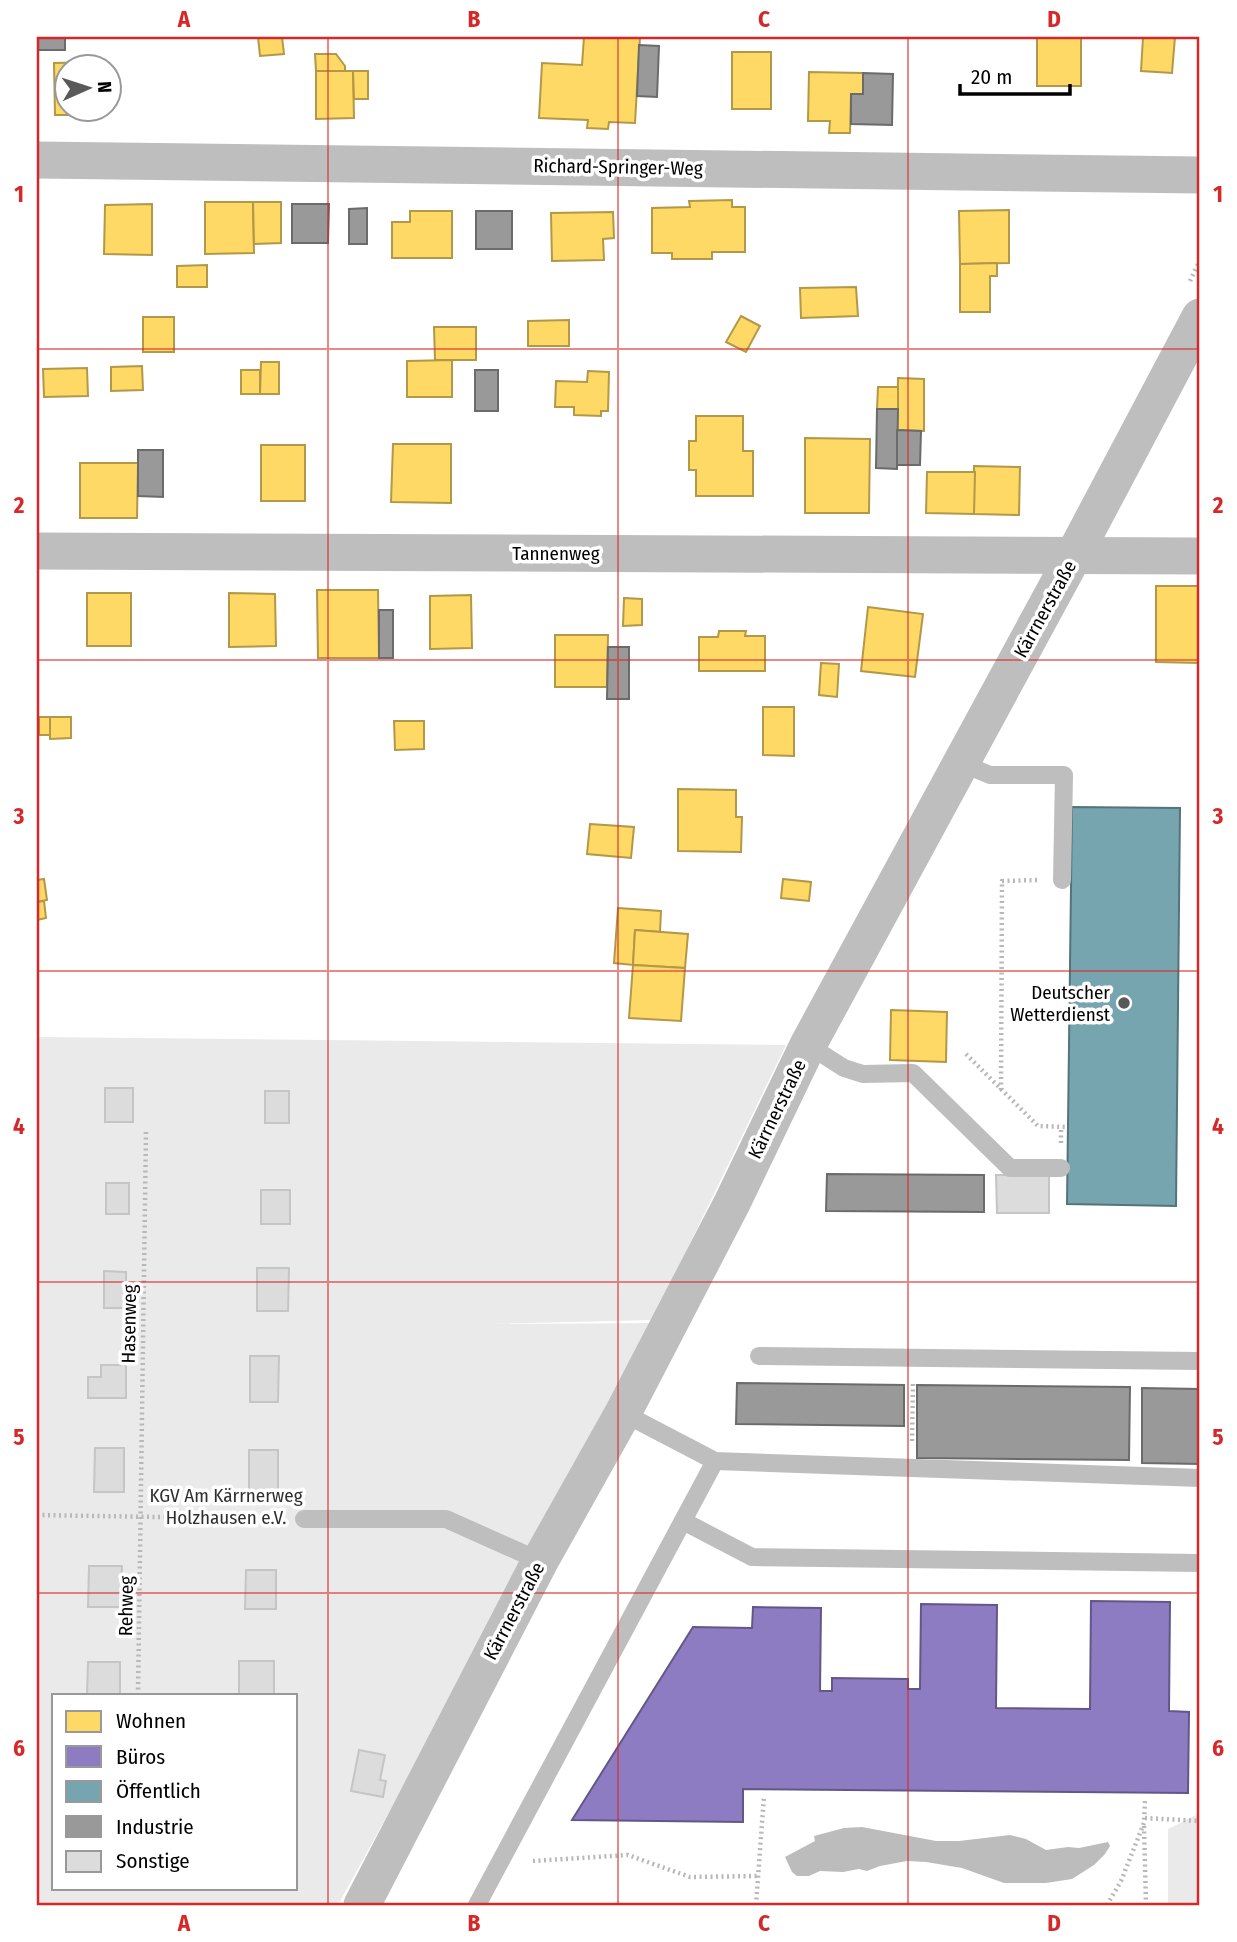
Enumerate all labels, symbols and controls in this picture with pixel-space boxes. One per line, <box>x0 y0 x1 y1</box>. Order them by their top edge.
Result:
text: A <box>177 5 191 33</box>
text: B <box>468 5 481 33</box>
text: C <box>758 5 770 33</box>
text: D <box>1047 5 1061 33</box>
north arrow <box>52 52 122 122</box>
scale bar <box>960 52 1071 96</box>
text: 20 m <box>971 64 1012 90</box>
text: N <box>93 81 116 93</box>
street label: Richard-Springer-Weg <box>533 154 703 180</box>
text: 1 <box>14 180 24 208</box>
text: 1 <box>1213 180 1223 208</box>
text: 2 <box>13 491 25 519</box>
text: 2 <box>1212 491 1224 519</box>
street label: Tannenweg <box>512 542 600 565</box>
street label: Kärrnerstraße <box>1009 556 1081 662</box>
text: 3 <box>13 802 25 830</box>
text: 3 <box>1212 802 1224 830</box>
place label: Deutscher Wetterdienst <box>1010 981 1111 1026</box>
marker: Deutscher Wetterdienst <box>1116 995 1132 1011</box>
street label: Kärrnerstraße <box>743 1056 811 1162</box>
text: 4 <box>13 1112 25 1140</box>
text: 4 <box>1212 1112 1224 1140</box>
street label: Hasenweg <box>117 1284 141 1364</box>
text: 5 <box>13 1423 25 1451</box>
text: 5 <box>1212 1423 1224 1451</box>
park label: KGV Am Kärrnerweg Holzhausen e.V. <box>149 1484 303 1529</box>
street label: Kärrnerstraße <box>479 1558 549 1664</box>
street label: Rehweg <box>114 1576 138 1636</box>
legend <box>52 1694 298 1890</box>
text: Wohnen <box>116 1708 186 1734</box>
text: 6 <box>13 1734 25 1762</box>
text: 6 <box>1212 1734 1224 1762</box>
text: Büros <box>116 1744 165 1770</box>
text: Öffentlich <box>116 1778 201 1804</box>
text: Industrie <box>116 1814 194 1840</box>
text: Sonstige <box>116 1848 190 1874</box>
text: A <box>177 1909 191 1937</box>
text: B <box>468 1909 481 1937</box>
text: C <box>758 1909 770 1937</box>
text: D <box>1047 1909 1061 1937</box>

